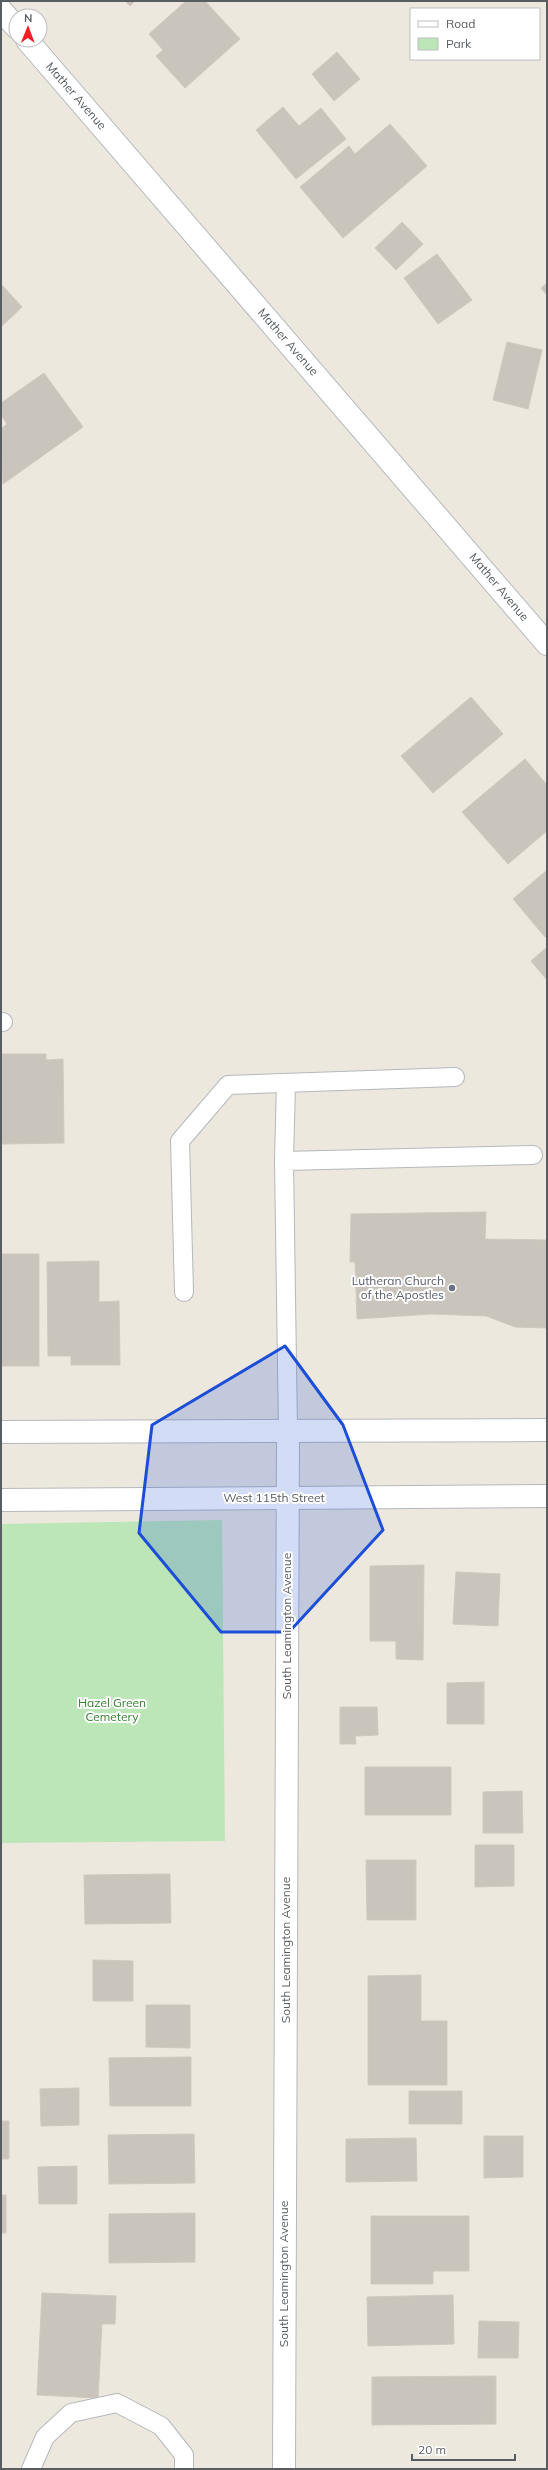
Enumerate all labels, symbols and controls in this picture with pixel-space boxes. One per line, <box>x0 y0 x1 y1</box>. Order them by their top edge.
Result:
north arrow <box>8 8 48 48</box>
legend <box>410 8 540 60</box>
text: N <box>24 11 32 25</box>
text: Road <box>446 16 475 31</box>
text: Park <box>446 36 472 51</box>
street label: Mather Avenue <box>43 59 110 132</box>
street label: Mather Avenue <box>255 305 322 378</box>
street label: Mather Avenue <box>466 549 532 624</box>
place label: Lutheran Church of the Apostles <box>352 1273 444 1302</box>
marker: Lutheran Church of the Apostles <box>447 1283 457 1293</box>
street label: West 115th Street <box>223 1490 325 1505</box>
street label: South Leamington Avenue <box>279 1553 294 1699</box>
park label: Hazel Green Cemetery <box>78 1695 146 1724</box>
street label: South Leamington Avenue <box>278 1877 293 2023</box>
street label: South Leamington Avenue <box>276 2201 291 2347</box>
scale bar <box>412 2436 515 2462</box>
text: 20 m <box>418 2442 446 2457</box>

